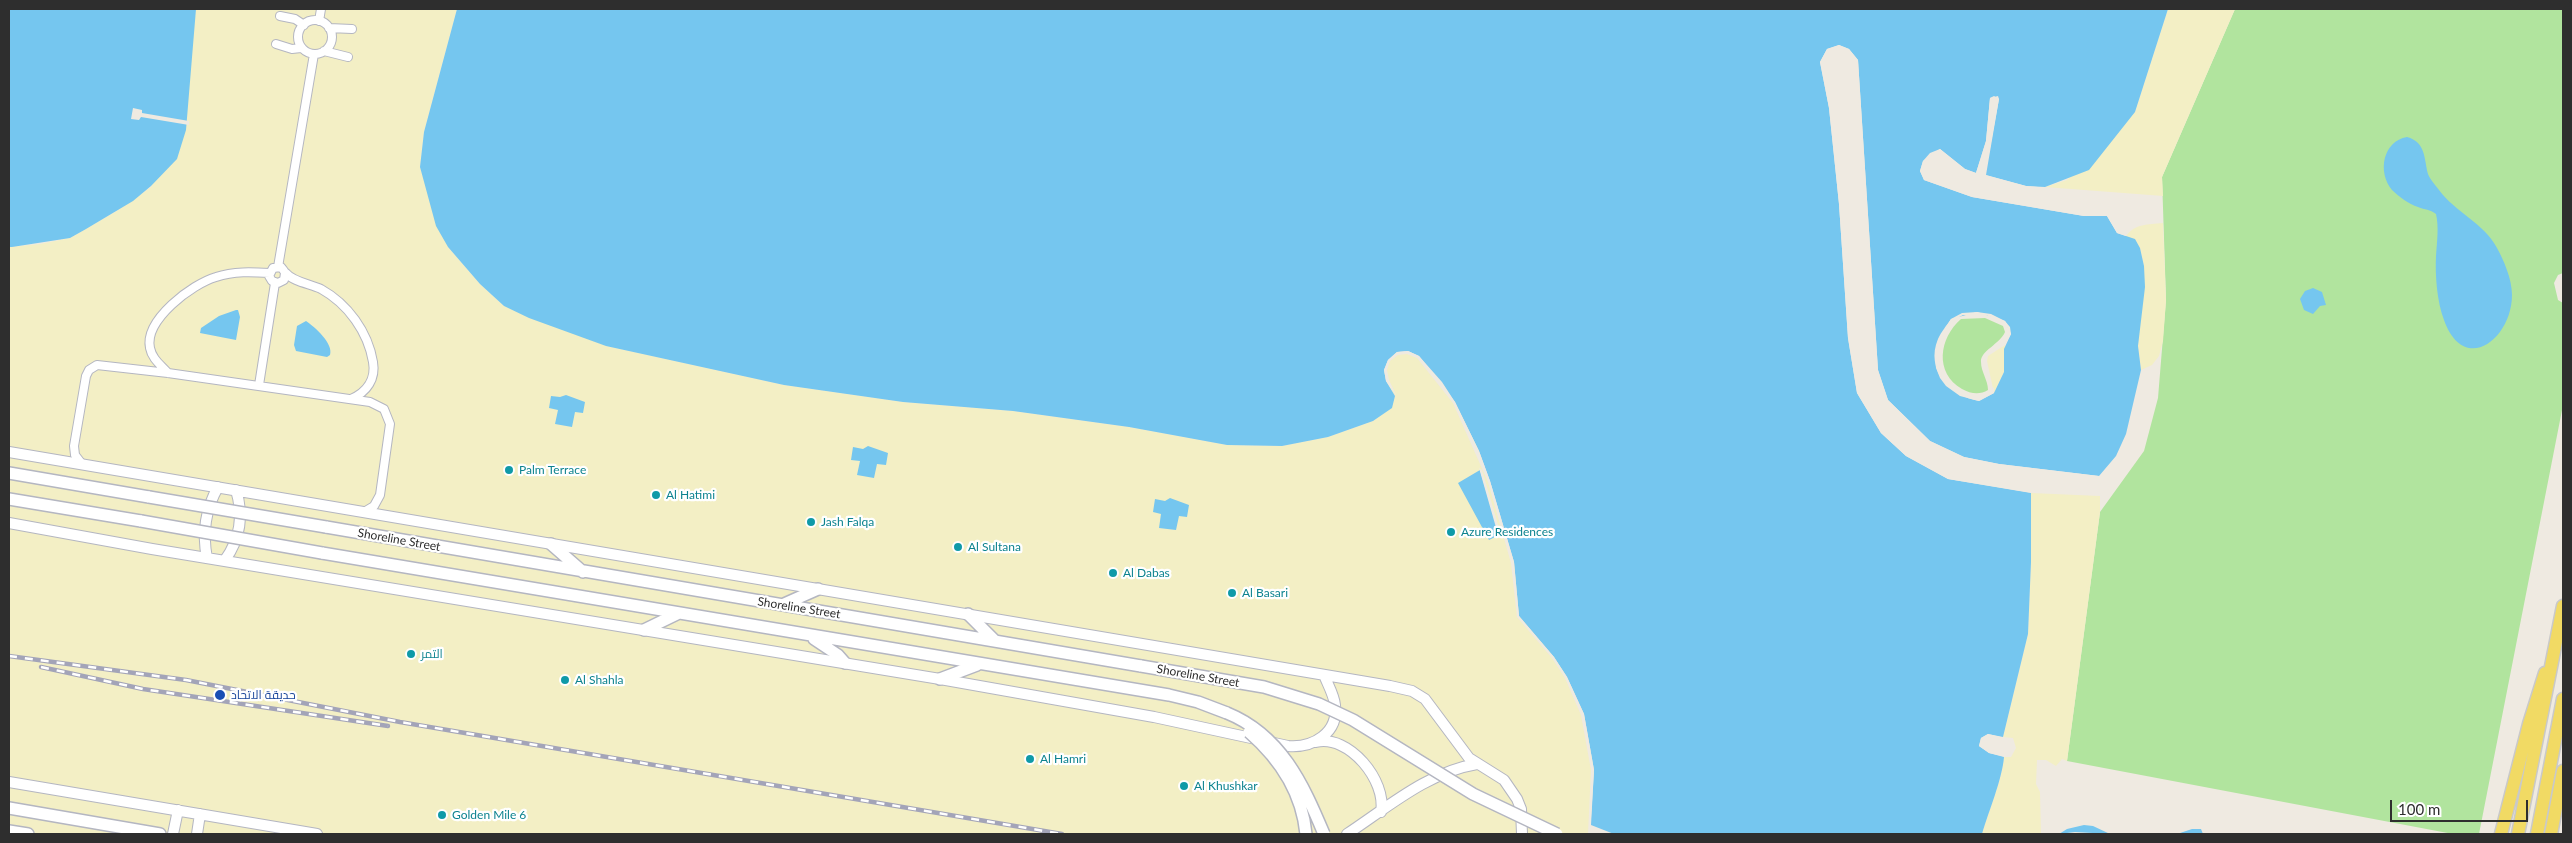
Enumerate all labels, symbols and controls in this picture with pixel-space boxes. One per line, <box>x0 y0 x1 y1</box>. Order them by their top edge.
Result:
place label: Palm Terrace <box>519 463 586 477</box>
marker: Palm Terrace <box>503 464 515 476</box>
place label: Al Hatimi <box>666 488 715 502</box>
marker: Al Hatimi <box>650 489 662 501</box>
place label: Jash Falqa <box>821 515 874 529</box>
marker: Jash Falqa <box>805 516 817 528</box>
place label: Azure Residences <box>1461 525 1553 539</box>
street label: Shoreline Street <box>356 526 442 554</box>
marker: Azure Residences <box>1445 526 1457 538</box>
place label: Al Sultana <box>968 540 1021 554</box>
marker: Al Sultana <box>952 541 964 553</box>
place label: Al Dabas <box>1123 566 1170 580</box>
marker: Al Dabas <box>1107 567 1119 579</box>
place label: Al Basari <box>1242 586 1288 600</box>
marker: Al Basari <box>1226 587 1238 599</box>
street label: Shoreline Street <box>757 594 841 622</box>
place label: التمر <box>421 647 443 661</box>
marker: التمر <box>405 648 417 660</box>
street label: Shoreline Street <box>1155 662 1241 690</box>
place label: Al Shahla <box>575 673 624 687</box>
marker: Al Shahla <box>559 674 571 686</box>
marker: حديقة الاتحاد <box>213 688 227 702</box>
place label: حديقة الاتحاد <box>231 688 296 702</box>
place label: Al Hamri <box>1040 752 1086 766</box>
marker: Al Hamri <box>1024 753 1036 765</box>
place label: Al Khushkar <box>1194 779 1258 793</box>
marker: Al Khushkar <box>1178 780 1190 792</box>
scale bar <box>2392 790 2530 822</box>
text: 100 m <box>2398 800 2440 818</box>
place label: Golden Mile 6 <box>452 808 526 822</box>
marker: Golden Mile 6 <box>436 809 448 821</box>

